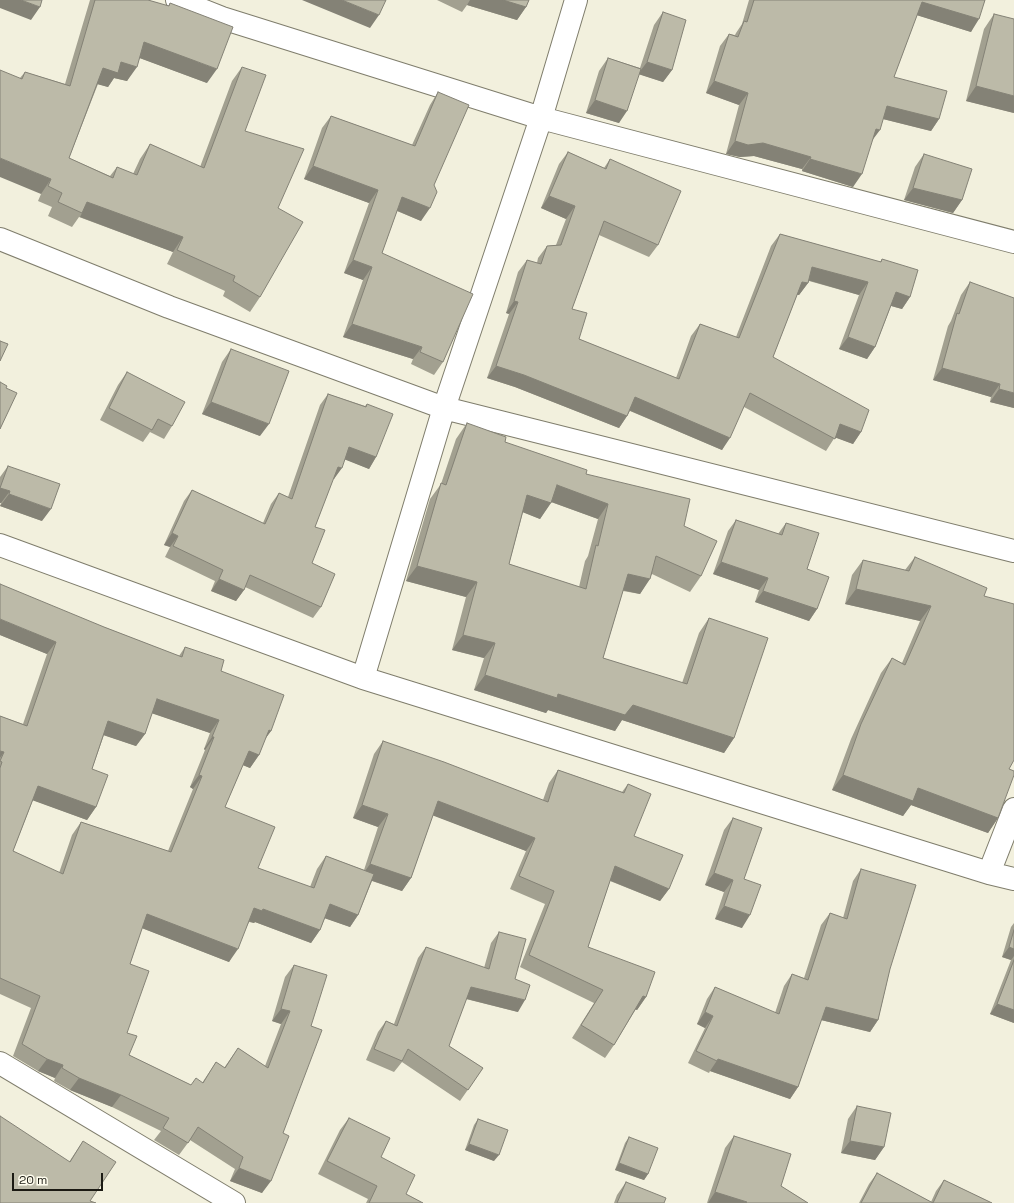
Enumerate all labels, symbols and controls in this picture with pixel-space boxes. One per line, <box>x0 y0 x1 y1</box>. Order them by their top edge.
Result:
scale bar <box>14 1165 105 1191</box>
text: 20 m <box>19 1172 47 1188</box>

